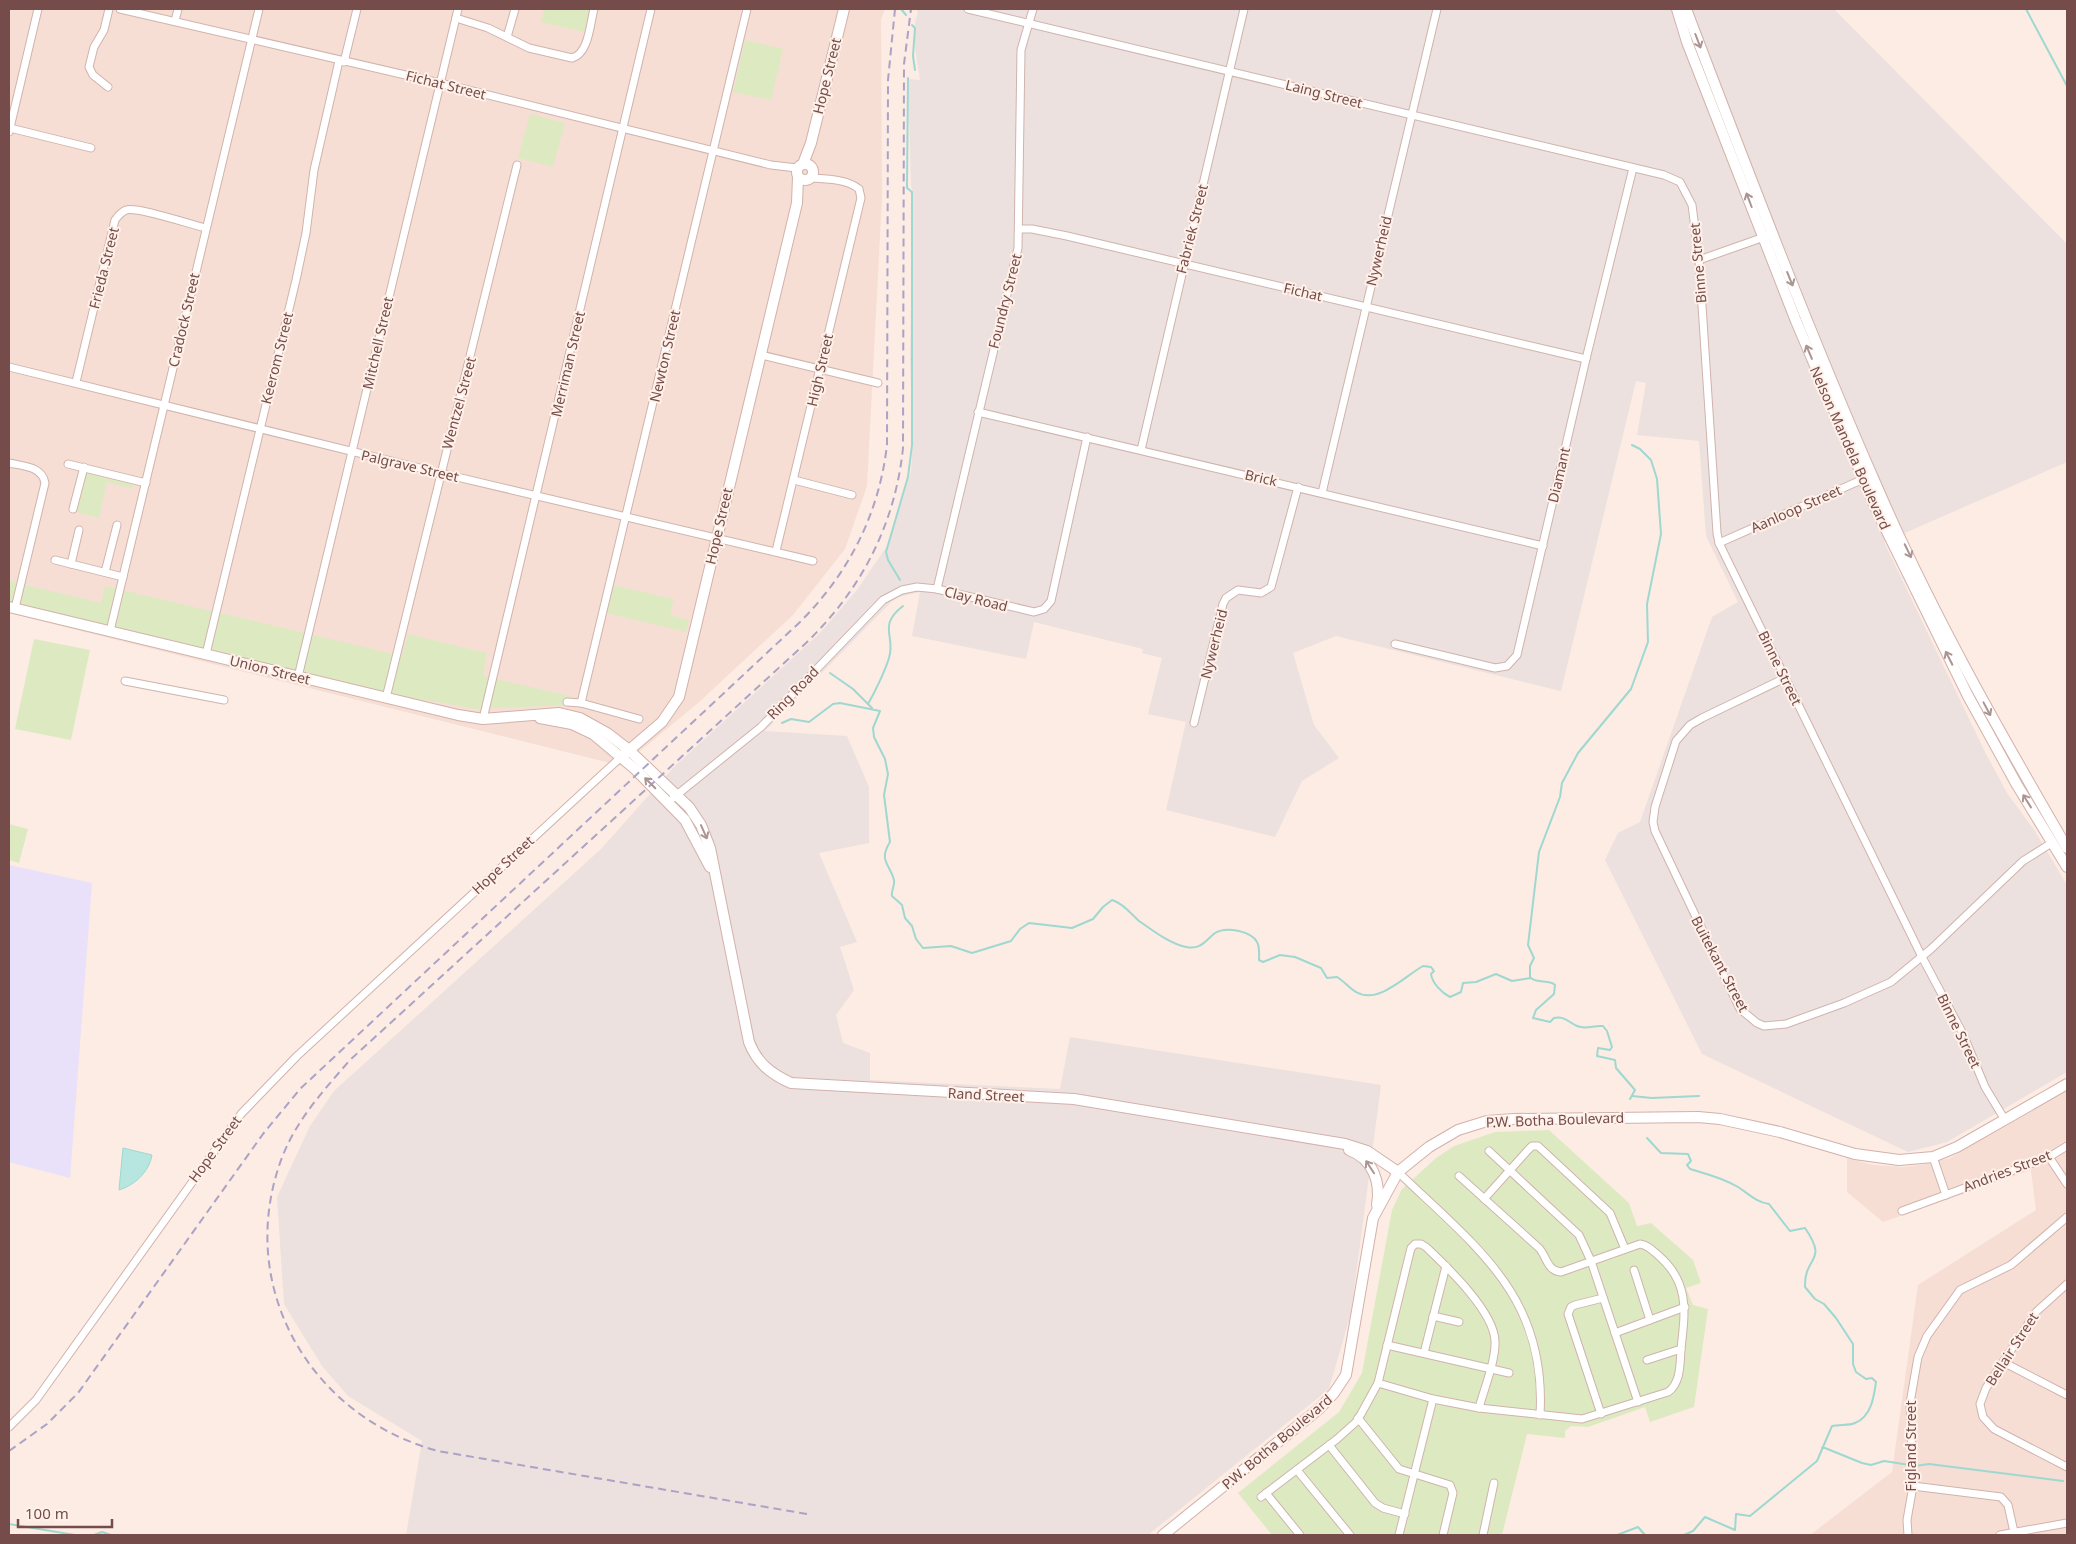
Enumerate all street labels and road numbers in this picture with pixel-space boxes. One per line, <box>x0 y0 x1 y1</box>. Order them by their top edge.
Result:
street label: Hope Street <box>808 36 845 116</box>
street label: Fichat Street <box>404 65 488 104</box>
street label: Laing Street <box>1284 75 1365 112</box>
street label: Fabriek Street <box>1171 182 1212 275</box>
street label: Nywerheid <box>1361 214 1396 288</box>
street label: Binne Street <box>1685 222 1710 304</box>
street label: Frieda Street <box>84 225 123 311</box>
street label: Foundry Street <box>984 251 1026 350</box>
street label: Cradock Street <box>163 271 204 369</box>
street label: Fichat <box>1282 278 1324 305</box>
street label: Mitchell Street <box>358 295 397 391</box>
street label: Newton Street <box>645 308 684 404</box>
street label: Merriman Street <box>546 309 589 419</box>
street label: Keerom Street <box>256 310 297 406</box>
street label: High Street <box>802 332 837 408</box>
street label: Wentzel Street <box>437 354 480 451</box>
street label: Nelson Mandela Boulevard <box>1806 363 1895 532</box>
street label: Palgrave Street <box>359 445 461 486</box>
street label: Diamant <box>1543 445 1574 504</box>
street label: Brick <box>1243 465 1280 491</box>
street label: Aanloop Street <box>1747 480 1844 537</box>
street label: Hope Street <box>700 486 737 566</box>
street label: Clay Road <box>942 581 1010 616</box>
street label: Nywerheid <box>1196 607 1231 681</box>
street label: Binne Street <box>1754 627 1807 708</box>
street label: Union Street <box>228 650 312 689</box>
street label: Ring Road <box>763 662 823 723</box>
street label: Hope Street <box>468 831 538 898</box>
street label: Buitekant Street <box>1687 912 1754 1015</box>
street label: Binne Street <box>1933 990 1986 1071</box>
street label: Rand Street <box>947 1083 1025 1106</box>
street label: P.W. Botha Boulevard <box>1485 1108 1625 1131</box>
street label: Hope Street <box>184 1112 245 1186</box>
street label: Andries Street <box>1960 1145 2054 1196</box>
street label: Bellair Street <box>1981 1308 2042 1389</box>
street label: P.W. Botha Boulevard <box>1217 1390 1336 1493</box>
street label: Figland Street <box>1901 1401 1920 1491</box>

